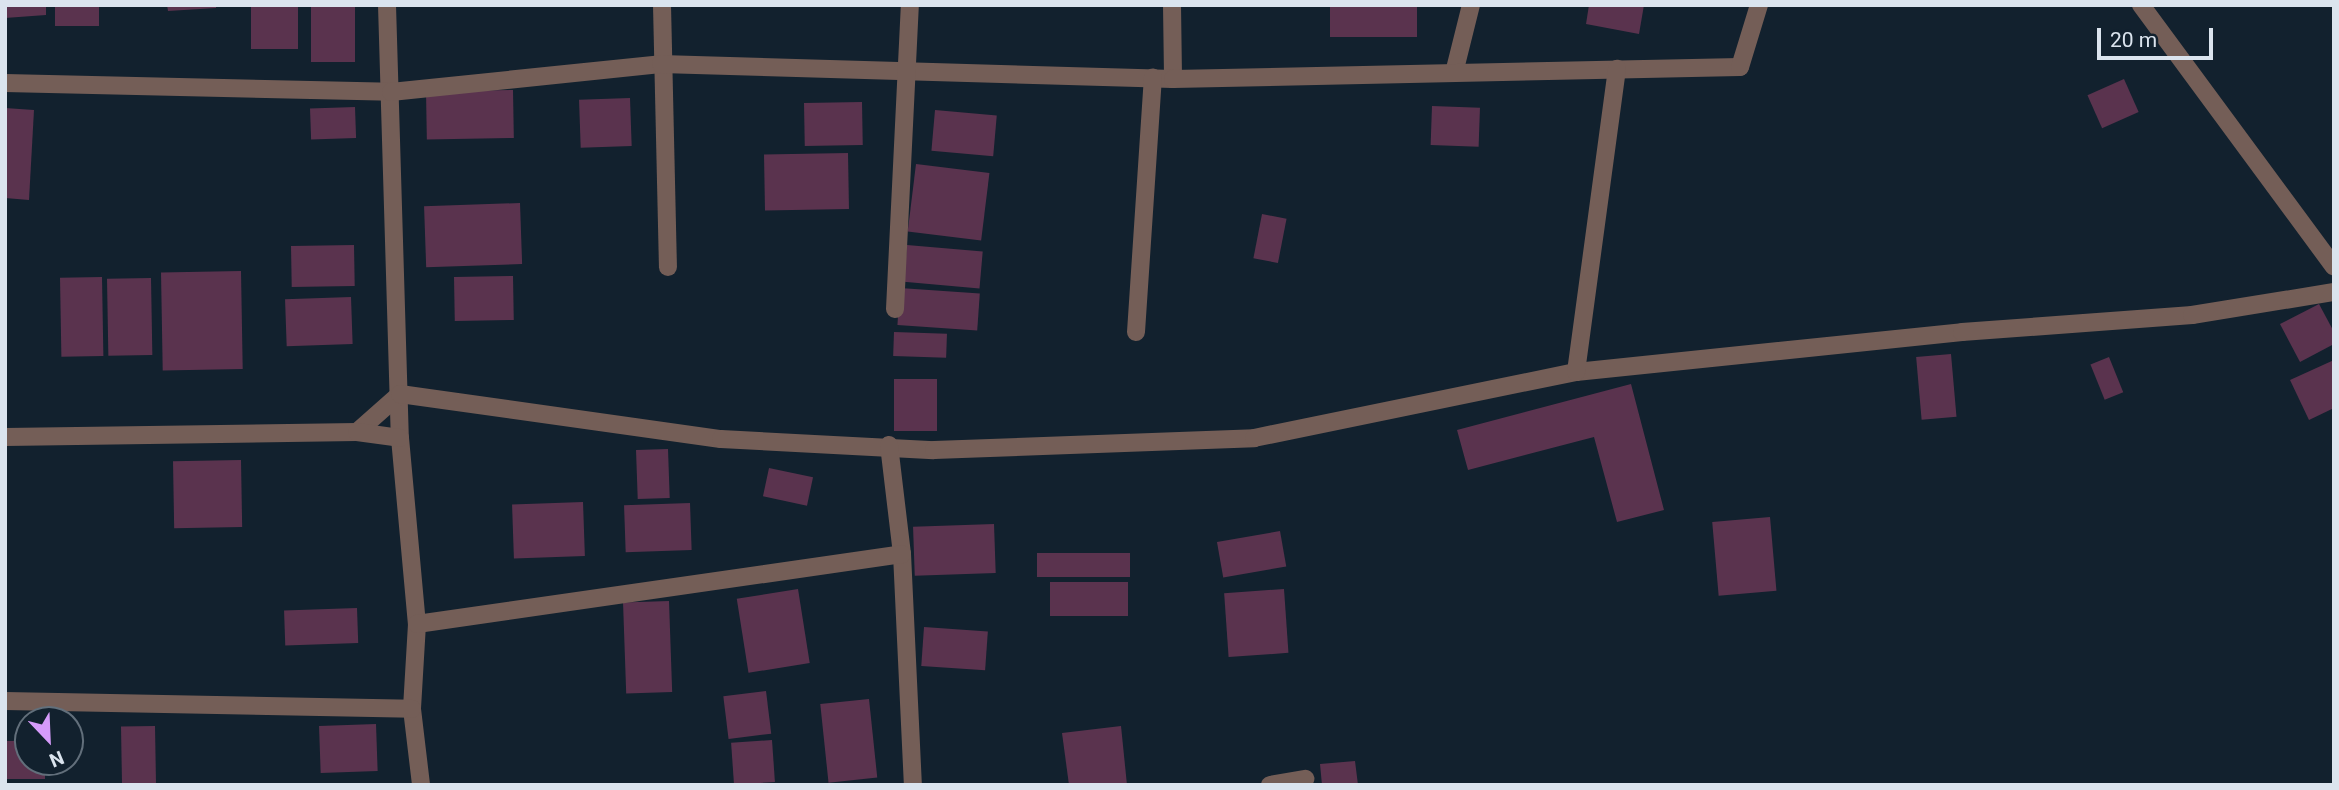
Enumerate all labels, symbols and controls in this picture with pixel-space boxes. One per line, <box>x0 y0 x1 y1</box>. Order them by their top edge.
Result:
scale bar <box>2101 14 2216 58</box>
text: 20 m <box>2110 28 2157 52</box>
north arrow <box>14 706 84 776</box>
text: N <box>46 746 67 772</box>

